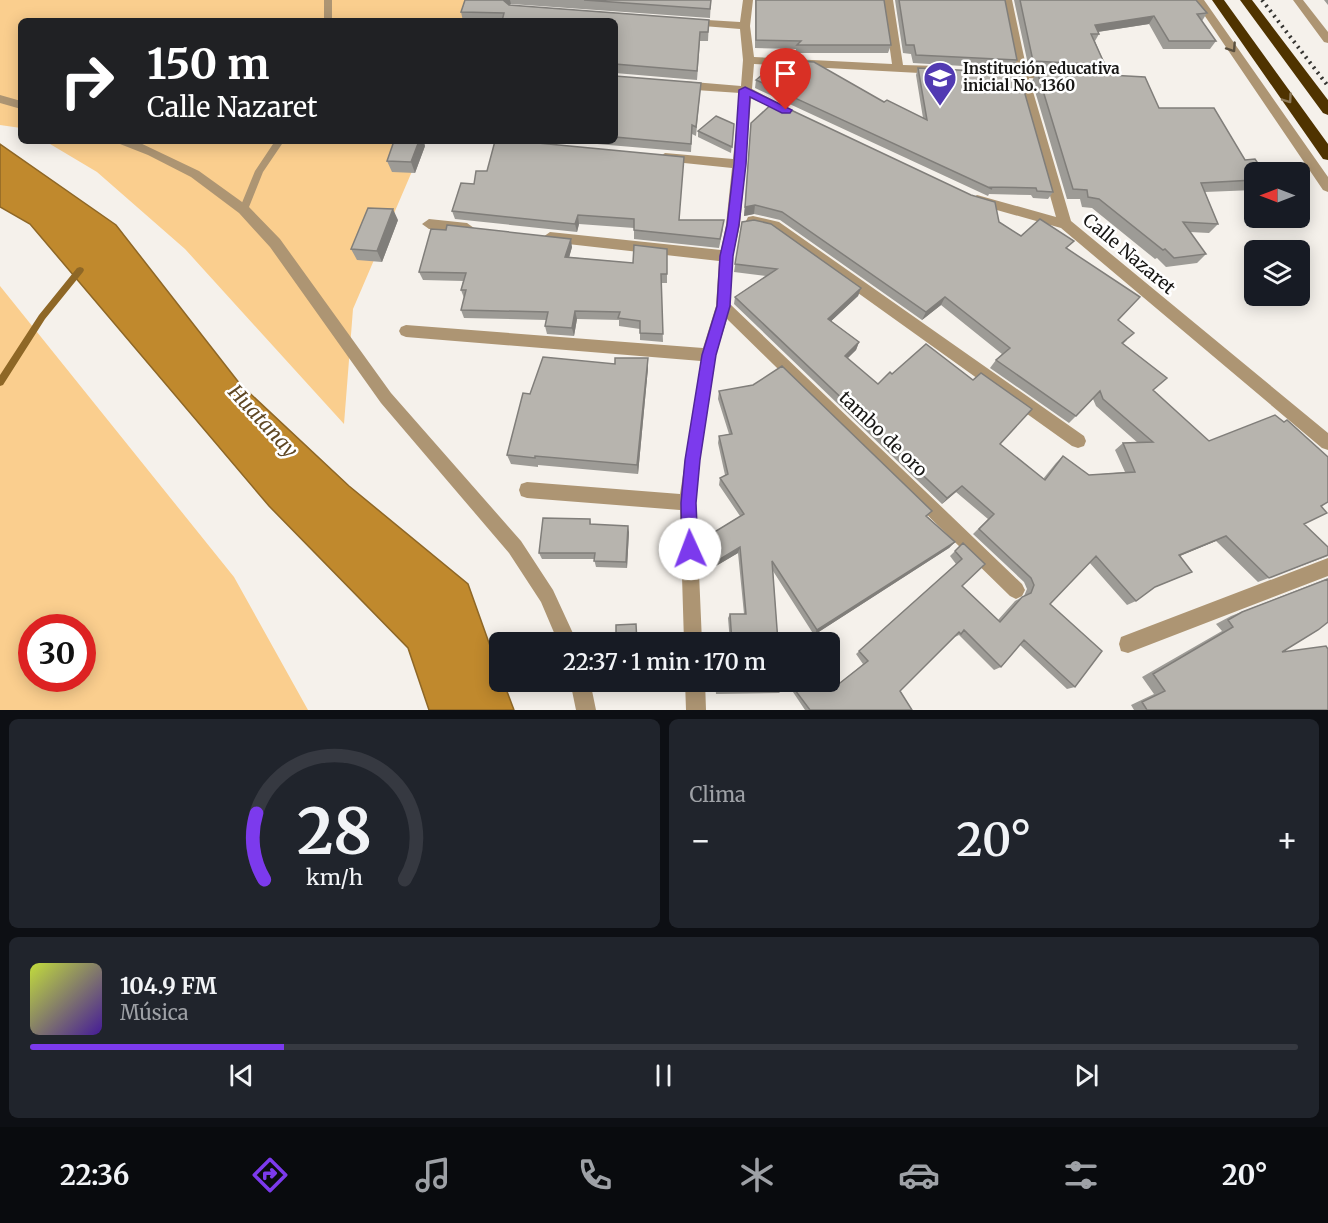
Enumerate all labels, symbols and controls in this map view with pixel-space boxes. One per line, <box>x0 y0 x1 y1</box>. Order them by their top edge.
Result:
text: 150 m <box>147 38 269 90</box>
icon: right <box>48 42 126 120</box>
one-way arrow <box>1225 42 1236 53</box>
pin <box>760 48 811 110</box>
icon: arrive <box>769 57 802 90</box>
place label: Institución educativa inicial No. 1360 <box>963 59 1120 95</box>
school or university icon: Institución educativa inicial No. 1360 <box>922 60 958 107</box>
text: Calle Nazaret <box>147 90 318 124</box>
one-way arrow <box>1281 92 1292 103</box>
north arrow <box>1244 162 1310 228</box>
map controls <box>1244 162 1310 306</box>
street label: Calle Nazaret <box>1078 208 1180 299</box>
button: layers <box>1244 240 1310 306</box>
water label: Huatanay <box>223 378 303 462</box>
street label: tambo de oro <box>834 386 932 481</box>
position arrow <box>658 517 722 581</box>
speed limit sign: 30 <box>18 614 96 692</box>
text: 22:37 · 1 min · 170 m <box>563 648 766 676</box>
text: Clima <box>690 782 746 807</box>
text: 28 <box>297 793 372 871</box>
text: 20° <box>956 812 1031 868</box>
text: − <box>690 820 712 861</box>
text: + <box>1276 820 1298 861</box>
text: km/h <box>306 865 363 892</box>
text: 104.9 FM <box>120 972 217 1000</box>
text: Música <box>120 1000 189 1025</box>
icon: previous <box>225 1059 258 1092</box>
icon: pause <box>647 1059 680 1092</box>
icon: next <box>1070 1059 1103 1092</box>
icon: directions <box>249 1154 291 1196</box>
icon: music <box>412 1154 454 1196</box>
icon: phone <box>574 1154 616 1196</box>
icon: climate <box>736 1154 778 1196</box>
icon: car <box>898 1154 940 1196</box>
icon: filters <box>1060 1154 1102 1196</box>
text: 22:36 <box>60 1158 129 1192</box>
text: 20° <box>1222 1158 1268 1192</box>

